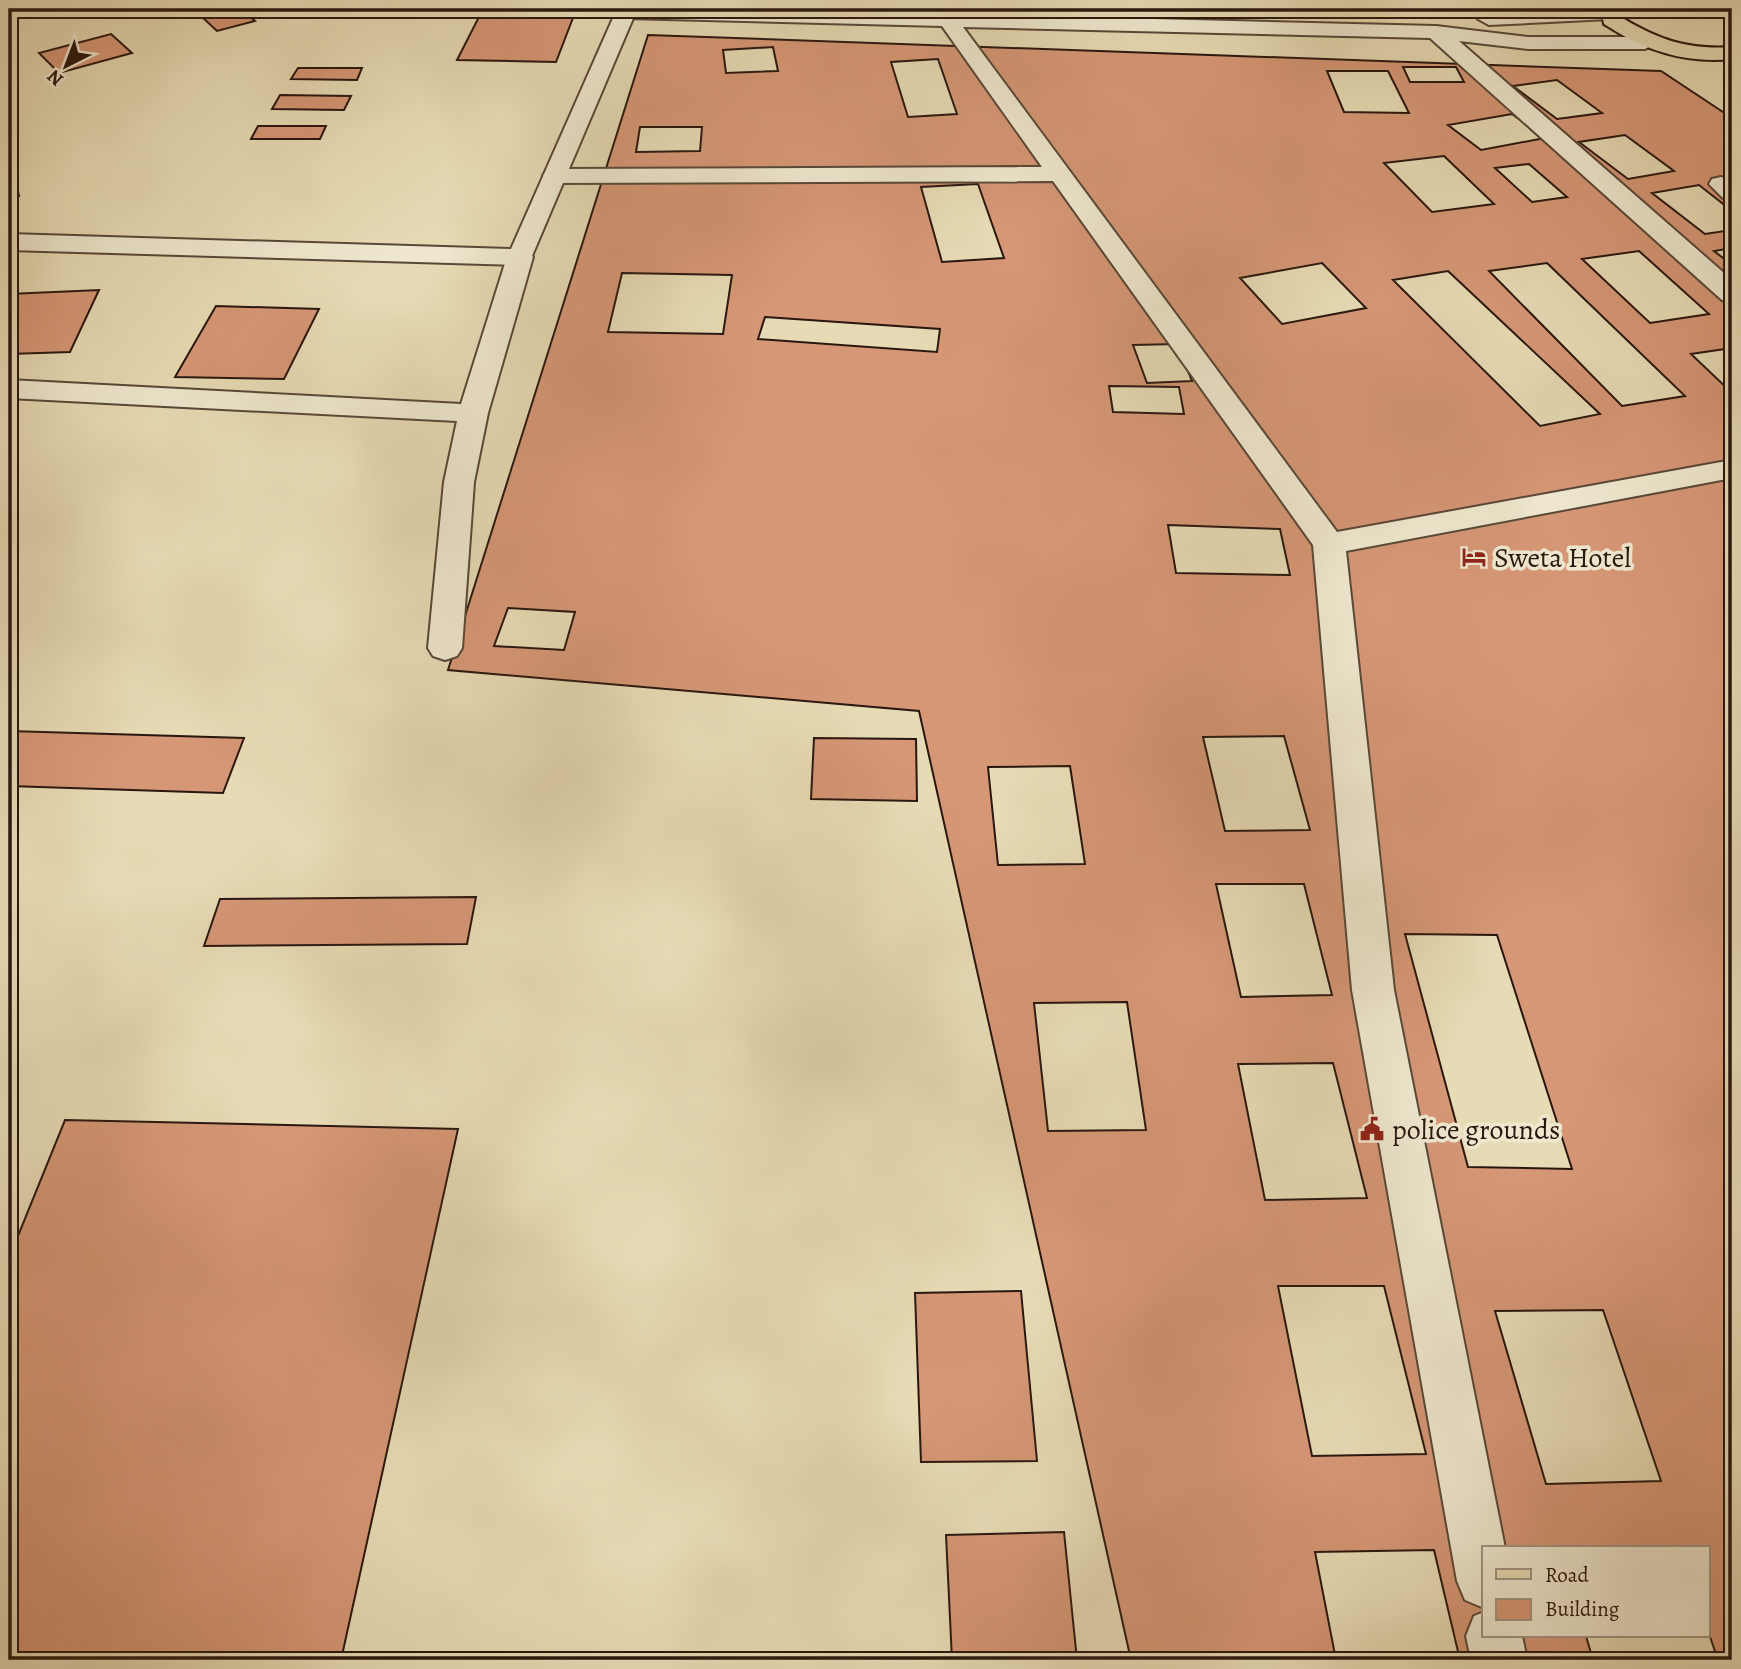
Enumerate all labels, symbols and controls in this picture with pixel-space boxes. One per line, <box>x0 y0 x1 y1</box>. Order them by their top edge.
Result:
north arrow <box>32 32 102 102</box>
text: N <box>41 63 69 92</box>
place label: Sweta Hotel <box>1494 539 1631 577</box>
hotel icon: Sweta Hotel <box>1460 543 1488 571</box>
place label: police grounds <box>1392 1111 1560 1149</box>
public building icon: police grounds <box>1358 1115 1386 1143</box>
legend <box>1482 1546 1710 1638</box>
text: Road <box>1545 1561 1589 1589</box>
text: Building <box>1545 1595 1620 1623</box>

